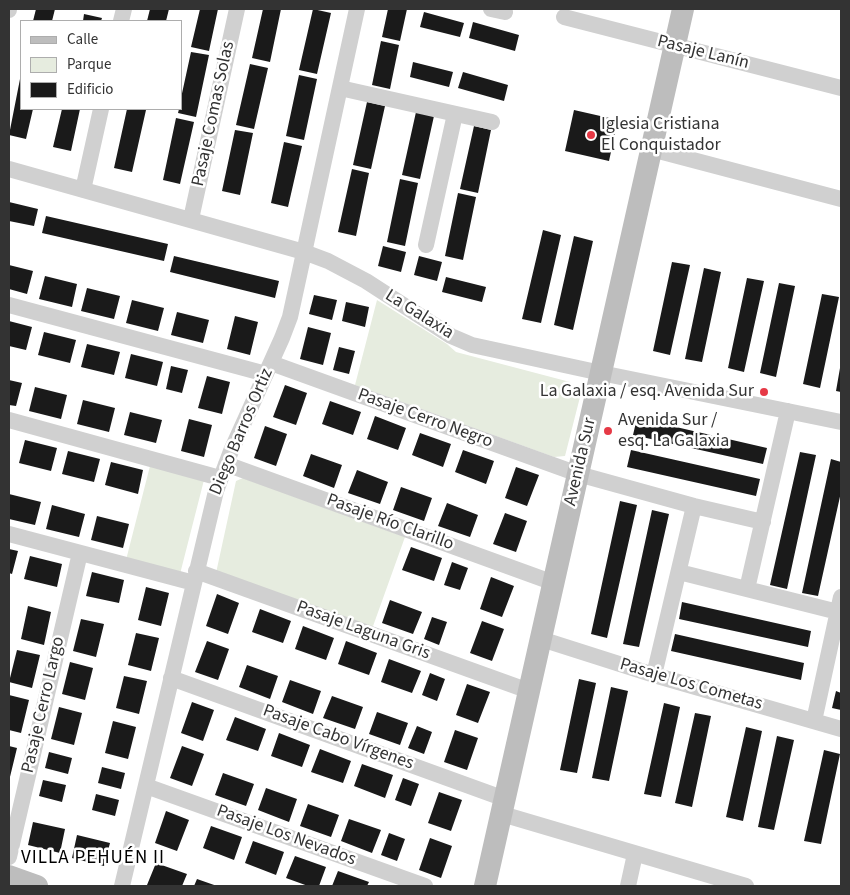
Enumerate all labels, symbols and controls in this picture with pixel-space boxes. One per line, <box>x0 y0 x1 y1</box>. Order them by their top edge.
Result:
legend <box>20 20 182 110</box>
text: Calle <box>67 29 98 50</box>
street label: Pasaje Lanín <box>655 31 751 75</box>
street label: Pasaje Comas Solas <box>188 39 240 189</box>
text: Parque <box>67 54 111 75</box>
text: Edificio <box>67 79 114 100</box>
place label: Iglesia Cristiana El Conquistador <box>601 114 721 156</box>
marker: Iglesia Cristiana El Conquistador <box>585 129 597 141</box>
street label: La Galaxia <box>381 285 457 345</box>
street label: Diego Barros Ortiz <box>206 365 278 499</box>
place label: La Galaxia / esq. Avenida Sur <box>540 381 754 403</box>
street label: Pasaje Cerro Negro <box>354 385 496 453</box>
marker: La Galaxia / esq. Avenida Sur <box>758 386 770 398</box>
place label: Avenida Sur / esq. La Galaxia <box>618 410 729 452</box>
street label: Avenida Sur <box>560 416 602 508</box>
marker: Avenida Sur / esq. La Galaxia <box>602 425 614 437</box>
street label: Pasaje Río Clarillo <box>324 490 456 556</box>
street label: Pasaje Laguna Gris <box>293 597 433 665</box>
street label: Pasaje Cerro Largo <box>18 635 70 775</box>
street label: Pasaje Los Cometas <box>617 654 765 716</box>
street label: Pasaje Cabo Vírgenes <box>260 701 416 775</box>
street label: Pasaje Los Nevados <box>213 801 359 871</box>
district label: VILLA PEHUÉN II <box>19 848 167 870</box>

